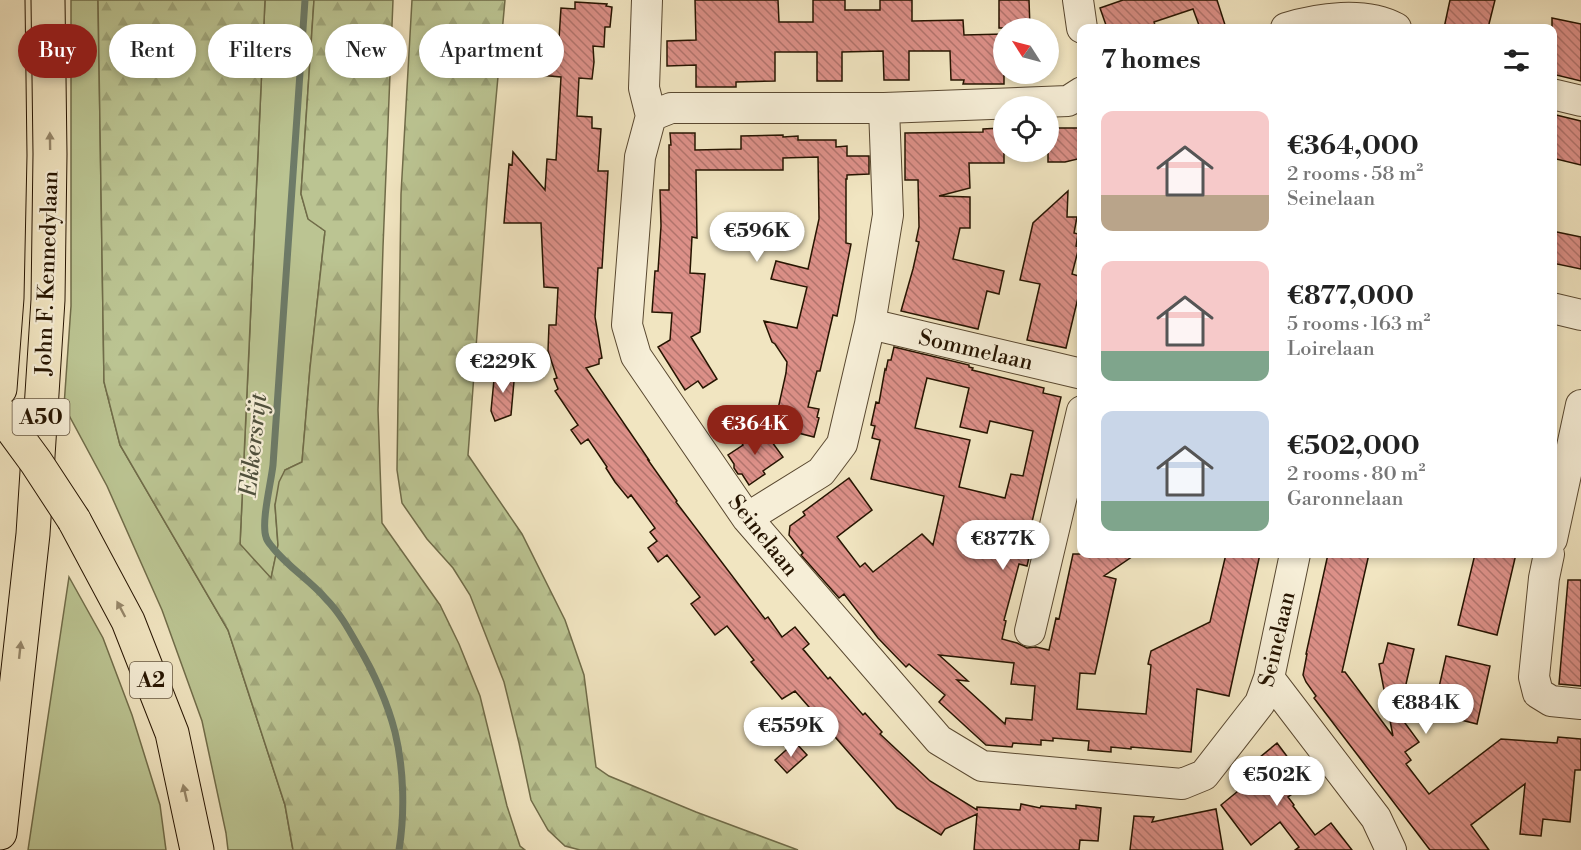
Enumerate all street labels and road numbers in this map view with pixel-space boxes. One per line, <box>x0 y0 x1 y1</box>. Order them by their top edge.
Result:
street label: John F. Kennedylaan <box>30 170 65 377</box>
street label: Sommelaan <box>916 324 1035 377</box>
road number: A50 <box>12 399 70 435</box>
street label: Seinelaan <box>722 490 804 582</box>
street label: Seinelaan <box>1253 589 1302 690</box>
road number: A2 <box>130 662 172 698</box>

